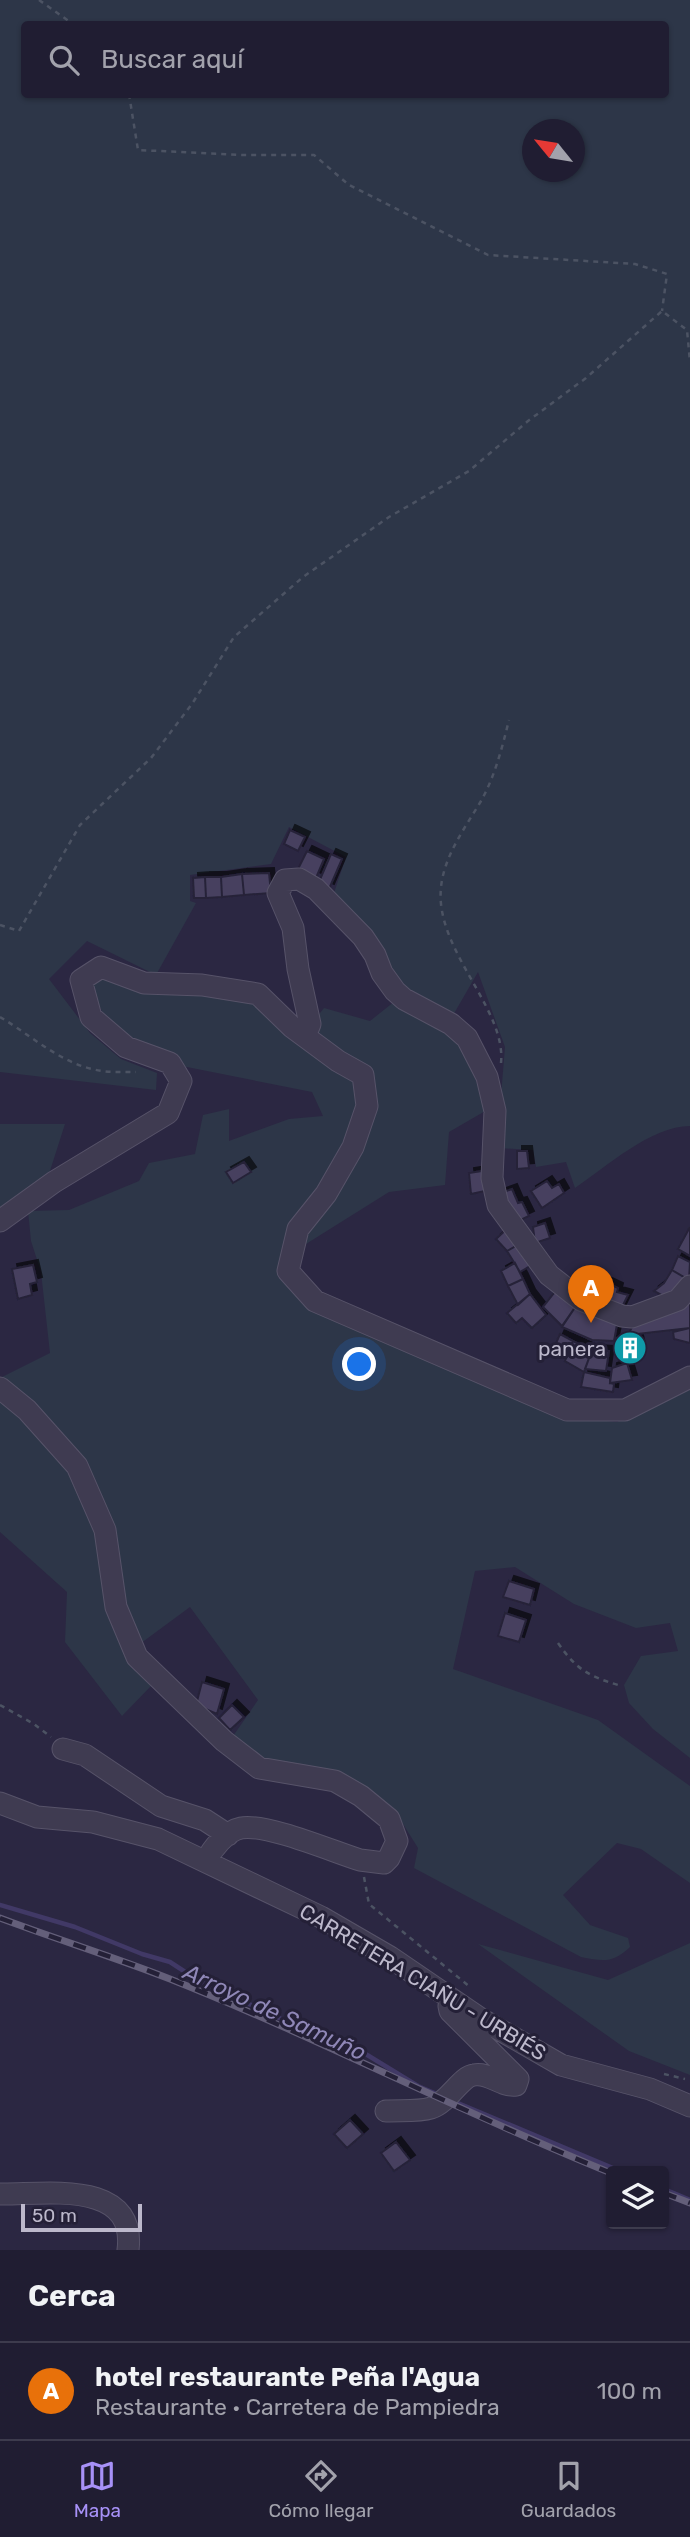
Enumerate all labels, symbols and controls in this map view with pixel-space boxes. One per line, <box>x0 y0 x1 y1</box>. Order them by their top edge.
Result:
search box <box>21 21 669 98</box>
icon: search <box>45 41 83 79</box>
text: Buscar aquí <box>101 44 243 75</box>
north arrow <box>522 119 585 182</box>
pin: A <box>568 1265 614 1323</box>
building icon: panera <box>611 1329 649 1367</box>
place label: panera <box>538 1336 606 1361</box>
your location <box>342 1347 376 1381</box>
street label: CARRETERA CIAÑU - URBIÉS <box>295 1898 551 2066</box>
water label: Arroyo de Samuño <box>178 1957 371 2067</box>
map controls <box>606 2166 669 2229</box>
button: layers <box>606 2166 669 2229</box>
scale bar <box>21 2201 142 2233</box>
text: 50 m <box>32 2204 77 2227</box>
text: Cerca <box>28 2278 116 2314</box>
text: hotel restaurante Peña l'Agua <box>95 2362 480 2393</box>
text: A <box>43 2377 59 2405</box>
text: 100 m <box>597 2377 662 2405</box>
text: Restaurante · Carretera de Pampiedra <box>95 2393 500 2421</box>
tab: Mapa <box>74 2457 121 2522</box>
tab: Cómo llegar <box>268 2457 373 2522</box>
tab: Guardados <box>521 2457 616 2522</box>

